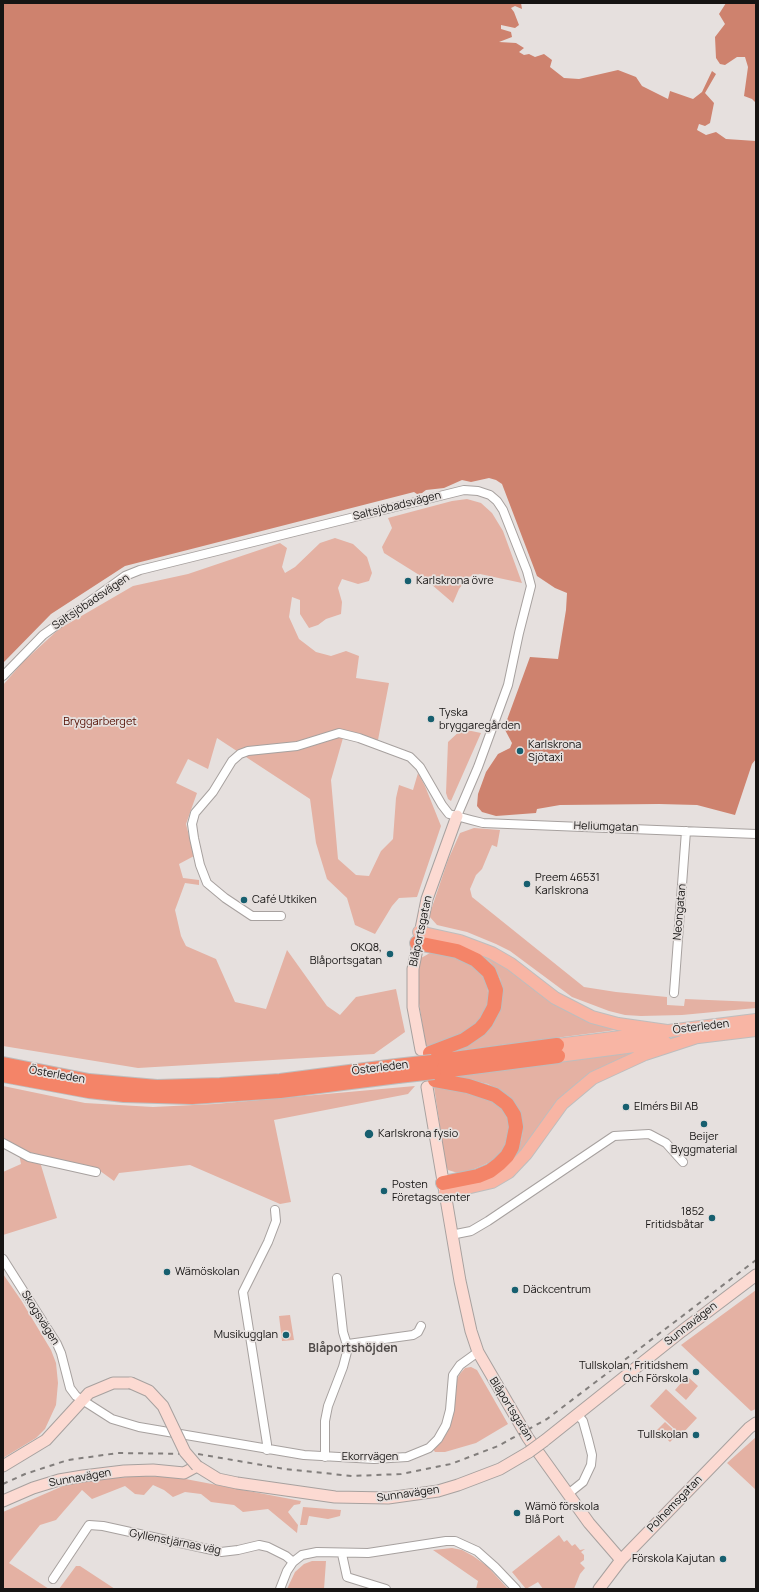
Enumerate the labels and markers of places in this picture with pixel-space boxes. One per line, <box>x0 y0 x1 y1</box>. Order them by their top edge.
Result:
place label: Karlskrona övre <box>416 574 494 588</box>
marker: Karlskrona övre <box>403 576 413 586</box>
place label: Tyska bryggaregården <box>439 706 520 732</box>
marker: Tyska bryggaregården <box>426 714 436 724</box>
place label: Karlskrona Sjötaxi <box>528 738 581 764</box>
marker: Karlskrona Sjötaxi <box>515 746 525 756</box>
place label: Preem 46531 Karlskrona <box>535 871 600 897</box>
marker: Preem 46531 Karlskrona <box>522 879 532 889</box>
place label: Café Utkiken <box>252 893 317 907</box>
marker: Café Utkiken <box>239 895 249 905</box>
place label: OKQ8, Blåportsgatan <box>310 941 382 967</box>
marker: OKQ8, Blåportsgatan <box>385 949 395 959</box>
place label: Elmérs Bil AB <box>634 1100 698 1114</box>
marker: Elmérs Bil AB <box>621 1102 631 1112</box>
marker: Beijer Byggmaterial <box>699 1119 709 1129</box>
place label: Karlskrona fysio <box>378 1127 458 1141</box>
marker: Karlskrona fysio <box>363 1128 375 1140</box>
place label: Beijer Byggmaterial <box>671 1130 737 1156</box>
place label: Posten Företagscenter <box>392 1178 470 1204</box>
marker: Posten Företagscenter <box>379 1186 389 1196</box>
place label: 1852 Fritidsbåtar <box>646 1205 704 1231</box>
marker: 1852 Fritidsbåtar <box>707 1213 717 1223</box>
place label: Wämöskolan <box>175 1265 239 1279</box>
marker: Wämöskolan <box>162 1267 172 1277</box>
place label: Däckcentrum <box>523 1283 591 1297</box>
marker: Däckcentrum <box>510 1285 520 1295</box>
place label: Musikugglan <box>214 1328 278 1342</box>
marker: Musikugglan <box>281 1330 291 1340</box>
place label: Tullskolan, Fritidshem Och Förskola <box>579 1359 688 1385</box>
marker: Tullskolan, Fritidshem Och Förskola <box>691 1367 701 1377</box>
place label: Tullskolan <box>637 1428 688 1442</box>
marker: Tullskolan <box>691 1430 701 1440</box>
place label: Wämö förskola Blå Port <box>525 1500 599 1526</box>
marker: Wämö förskola Blå Port <box>512 1508 522 1518</box>
place label: Förskola Kajutan <box>632 1552 715 1566</box>
marker: Förskola Kajutan <box>718 1554 728 1564</box>

